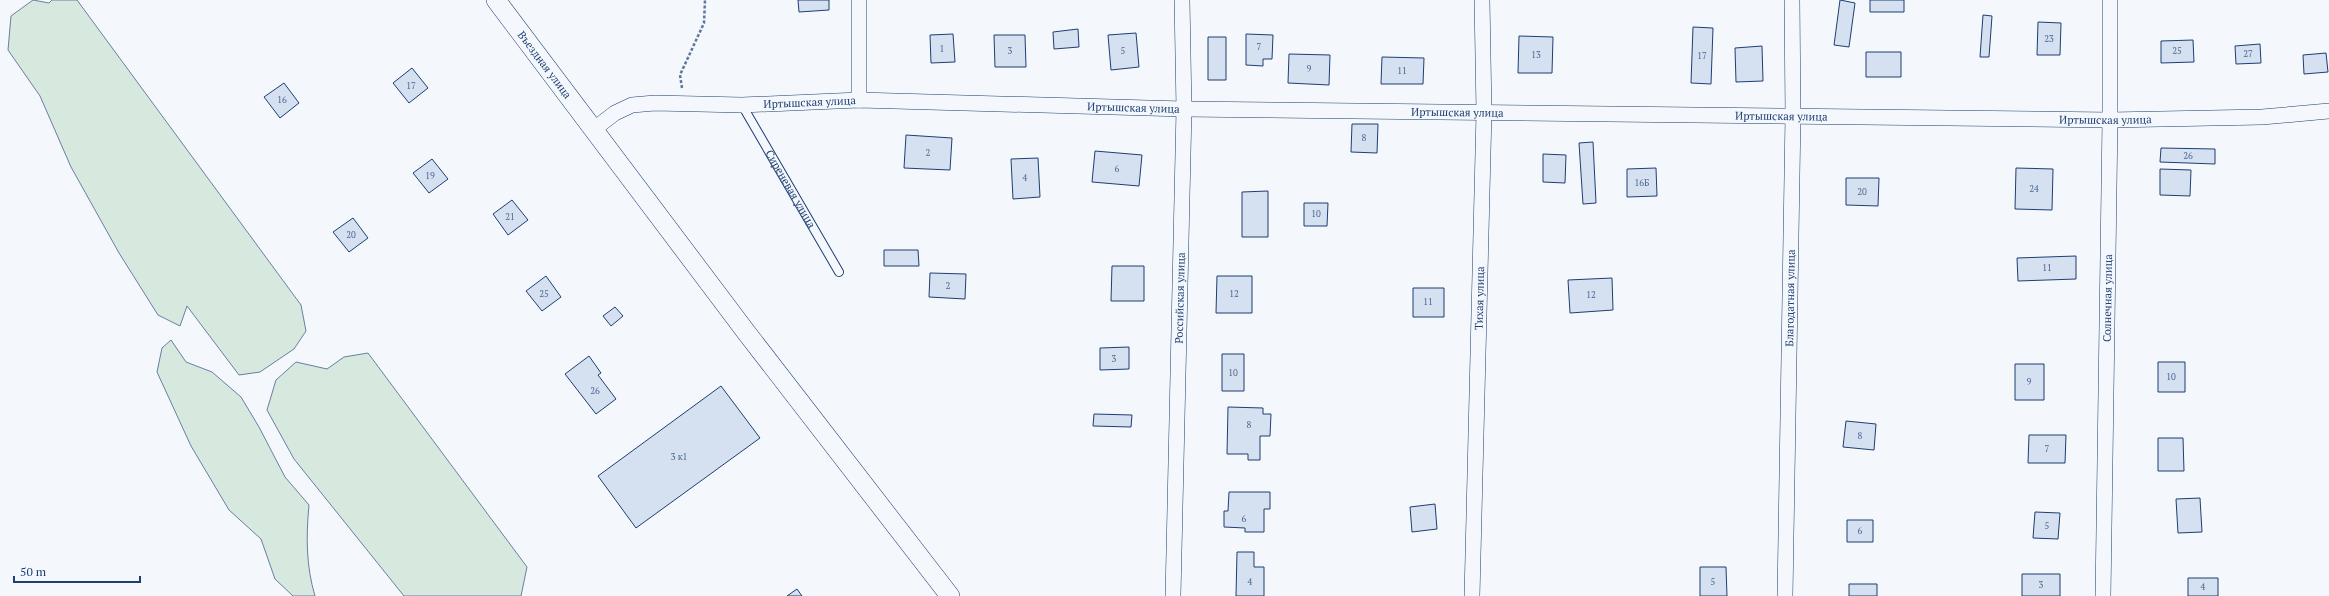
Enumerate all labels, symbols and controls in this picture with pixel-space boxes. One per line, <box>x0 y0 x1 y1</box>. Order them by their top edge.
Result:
street label: Въездная улица <box>515 28 575 102</box>
house number: 23 <box>2044 33 2054 45</box>
house number: 7 <box>1257 41 1262 53</box>
house number: 1 <box>940 43 944 55</box>
house number: 3 <box>1008 45 1013 57</box>
house number: 5 <box>1121 45 1126 57</box>
house number: 25 <box>2172 45 2182 57</box>
house number: 27 <box>2243 48 2253 60</box>
house number: 13 <box>1531 49 1541 61</box>
house number: 17 <box>1697 50 1707 62</box>
house number: 9 <box>1307 63 1312 75</box>
house number: 11 <box>1397 65 1407 77</box>
house number: 17 <box>406 80 416 92</box>
street label: Иртышская улица <box>763 93 857 111</box>
house number: 16 <box>277 94 287 106</box>
street label: Иртышская улица <box>1087 99 1180 116</box>
street label: Иртышская улица <box>1411 105 1504 120</box>
street label: Иртышская улица <box>1735 109 1828 124</box>
street label: Иртышская улица <box>2059 112 2152 127</box>
house number: 8 <box>1362 132 1367 144</box>
street label: Сиреневая улица <box>763 147 819 231</box>
house number: 2 <box>926 147 931 159</box>
house number: 26 <box>2183 150 2193 162</box>
house number: 6 <box>1115 163 1120 175</box>
house number: 19 <box>425 170 435 182</box>
house number: 4 <box>1023 172 1028 184</box>
house number: 16Б <box>1635 177 1650 189</box>
house number: 24 <box>2029 183 2039 195</box>
house number: 20 <box>1857 186 1867 198</box>
house number: 10 <box>1311 208 1321 220</box>
house number: 21 <box>505 211 515 223</box>
house number: 20 <box>346 229 356 241</box>
street label: Благодатная улица <box>1782 249 1798 347</box>
street label: Российская улица <box>1172 252 1188 344</box>
street label: Солнечная улица <box>2100 253 2115 342</box>
house number: 11 <box>2042 262 2052 274</box>
street label: Тихая улица <box>1472 266 1487 330</box>
house number: 2 <box>946 280 951 292</box>
house number: 25 <box>539 288 549 300</box>
house number: 12 <box>1229 288 1239 300</box>
house number: 12 <box>1586 289 1596 301</box>
house number: 11 <box>1423 296 1433 308</box>
house number: 3 <box>1112 353 1117 365</box>
house number: 10 <box>1228 367 1238 379</box>
house number: 10 <box>2166 371 2176 383</box>
house number: 9 <box>2027 376 2032 388</box>
house number: 26 <box>590 385 600 397</box>
house number: 8 <box>1247 419 1252 431</box>
house number: 8 <box>1858 430 1863 442</box>
house number: 7 <box>2045 443 2050 455</box>
house number: 3 к1 <box>671 451 687 463</box>
house number: 6 <box>1242 513 1247 525</box>
house number: 5 <box>2045 520 2050 532</box>
house number: 6 <box>1858 525 1863 537</box>
scale bar <box>14 558 140 584</box>
text: 50 m <box>20 564 47 579</box>
house number: 4 <box>1248 576 1253 588</box>
house number: 5 <box>1711 576 1716 588</box>
house number: 3 <box>2039 579 2044 591</box>
house number: 4 <box>2201 581 2206 593</box>

